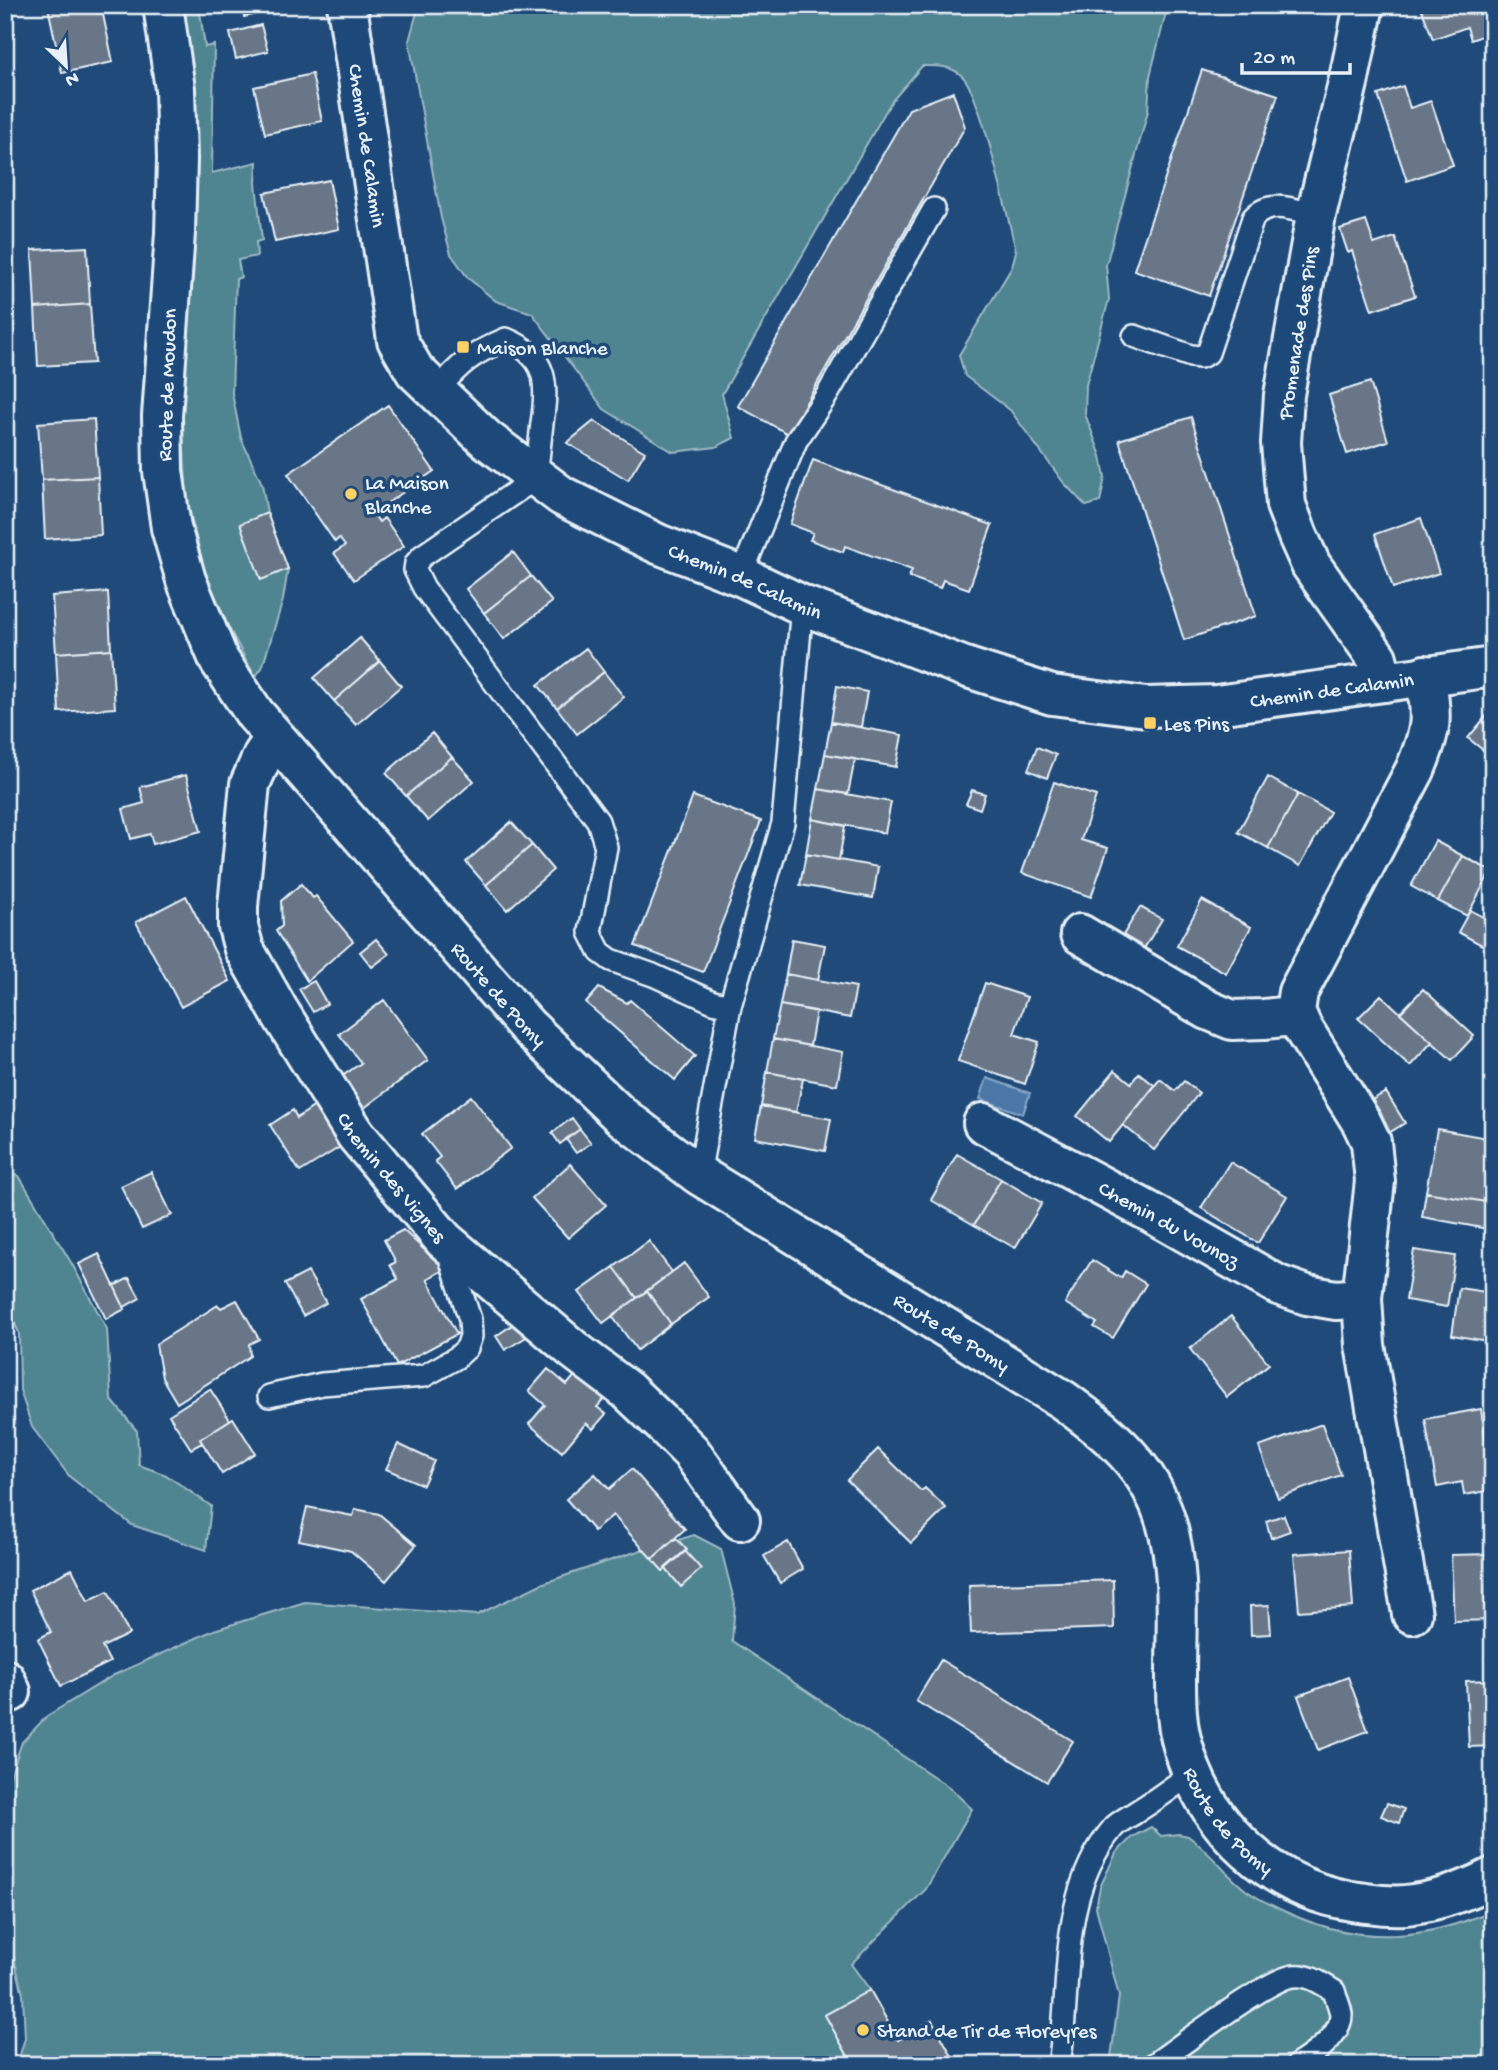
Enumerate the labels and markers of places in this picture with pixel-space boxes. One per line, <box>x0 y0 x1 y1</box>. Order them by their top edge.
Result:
place label: Maison Blanche <box>477 338 609 363</box>
marker: Maison Blanche <box>455 339 471 355</box>
place label: La Maison Blanche <box>364 473 449 522</box>
marker: La Maison Blanche <box>343 486 359 502</box>
place label: Les Pins <box>1164 714 1230 739</box>
marker: Les Pins <box>1142 715 1158 731</box>
place label: Stand de Tir de Floreyres <box>877 2021 1098 2046</box>
marker: Stand de Tir de Floreyres <box>855 2022 871 2038</box>

